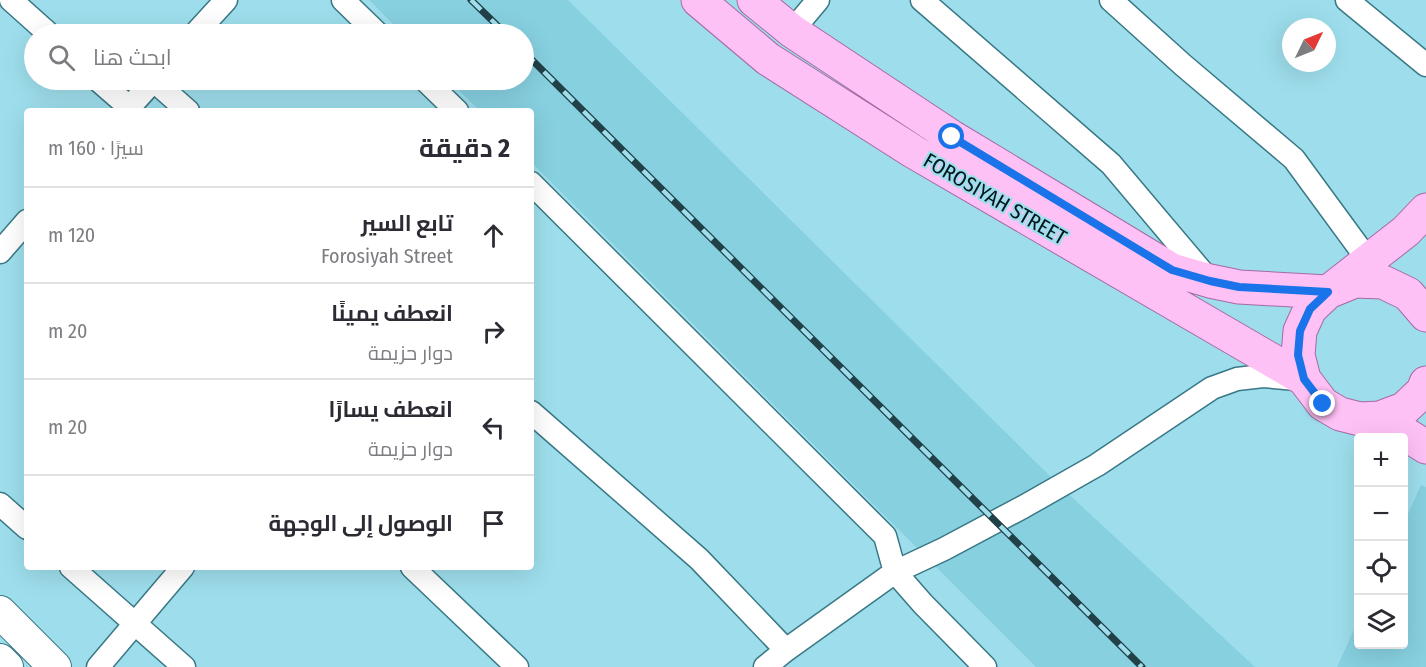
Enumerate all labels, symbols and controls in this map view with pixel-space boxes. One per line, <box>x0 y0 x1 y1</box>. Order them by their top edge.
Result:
north arrow <box>1282 18 1336 72</box>
search box <box>24 24 534 90</box>
icon: search <box>45 41 78 74</box>
text: ابحث هنا <box>93 44 172 71</box>
route start <box>938 123 964 149</box>
text: 2 دقيقة <box>419 133 510 164</box>
text: سيرًا · 160 m <box>48 136 144 160</box>
street label: FOROSIYAH STREET <box>919 147 1071 251</box>
text: تابع السير <box>361 210 453 237</box>
icon: ahead <box>477 219 510 252</box>
text: 120 m <box>48 223 95 247</box>
text: Forosiyah Street <box>321 244 453 268</box>
text: انعطف يمينًا <box>331 300 453 327</box>
icon: right <box>477 315 510 348</box>
text: 20 m <box>48 319 87 343</box>
text: دوار حزيمة <box>368 341 453 365</box>
route end <box>1309 390 1335 416</box>
text: انعطف يسارًا <box>328 396 453 423</box>
icon: left <box>477 411 510 444</box>
text: 20 m <box>48 415 87 439</box>
map controls <box>1354 433 1408 649</box>
button: + <box>1354 433 1408 487</box>
text: دوار حزيمة <box>368 437 453 461</box>
button: − <box>1354 487 1408 541</box>
icon: arrive <box>477 507 510 540</box>
text: الوصول إلى الوجهة <box>269 510 453 537</box>
button: locate <box>1354 541 1408 595</box>
button: layers <box>1354 595 1408 649</box>

